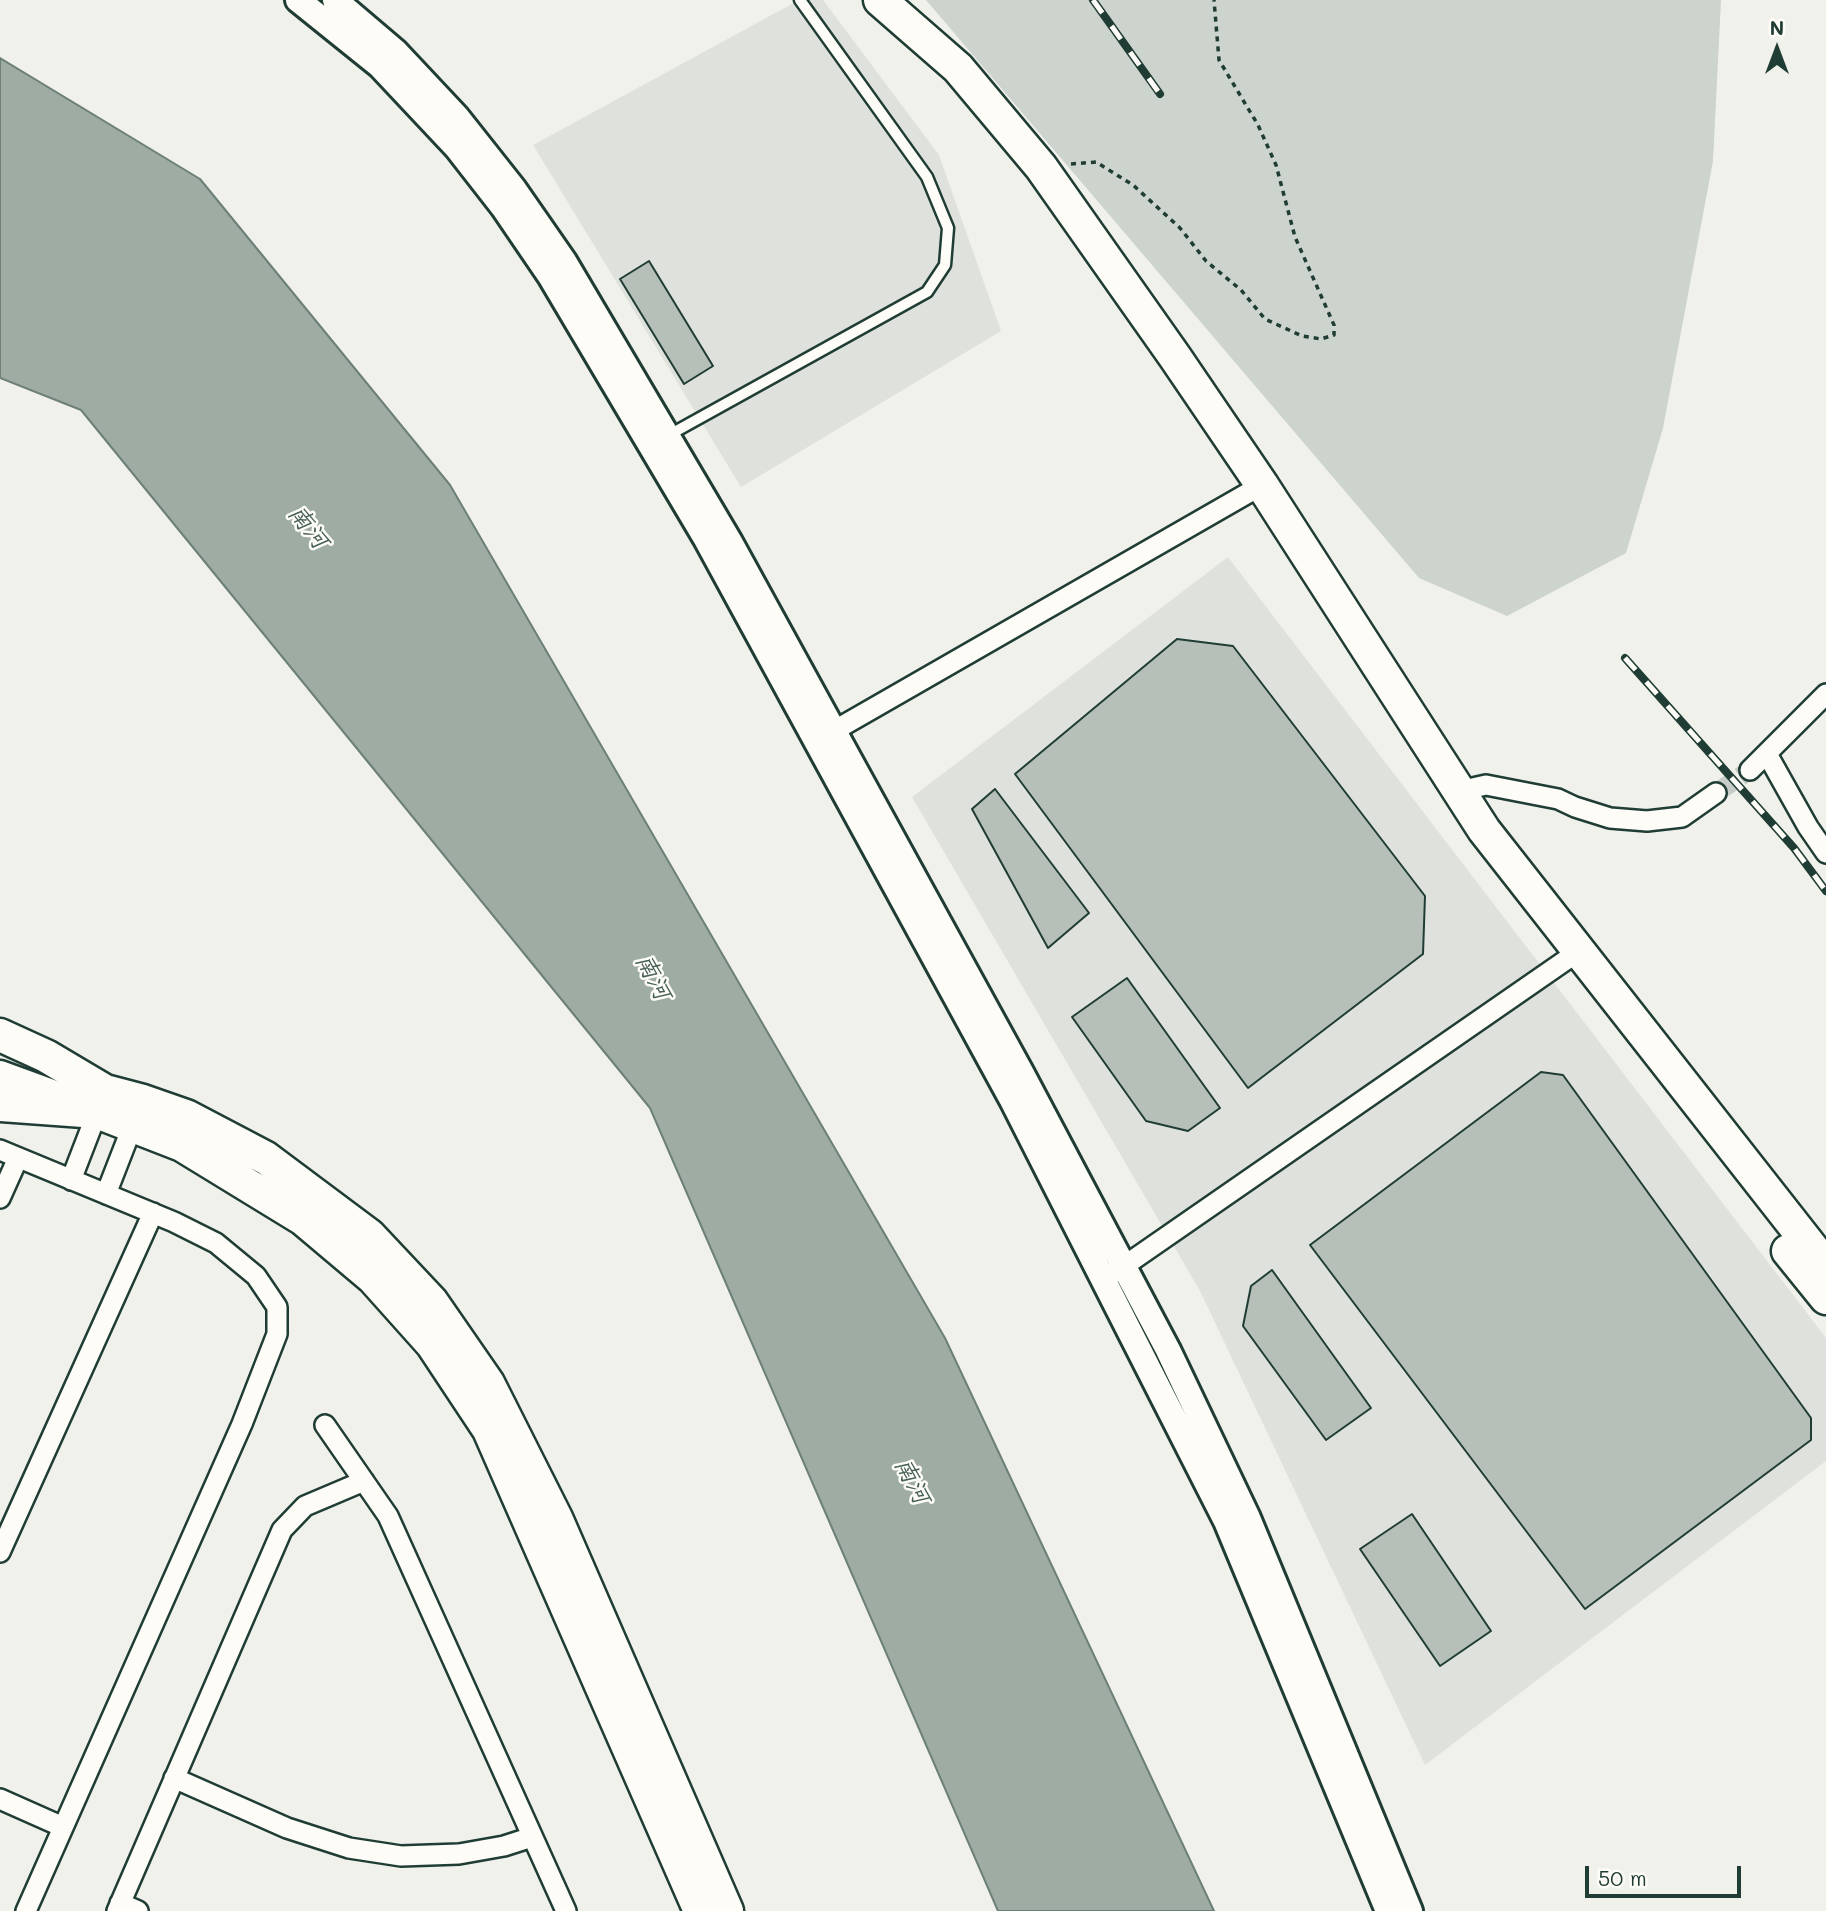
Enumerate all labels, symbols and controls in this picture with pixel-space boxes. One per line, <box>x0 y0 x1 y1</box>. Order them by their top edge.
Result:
north arrow <box>1742 14 1812 84</box>
text: N <box>1770 15 1784 40</box>
water label: 南河 <box>282 499 334 555</box>
water label: 南河 <box>629 949 677 1005</box>
water label: 南河 <box>888 1453 936 1509</box>
scale bar <box>1588 1852 1744 1896</box>
text: 50 m <box>1598 1864 1647 1891</box>

